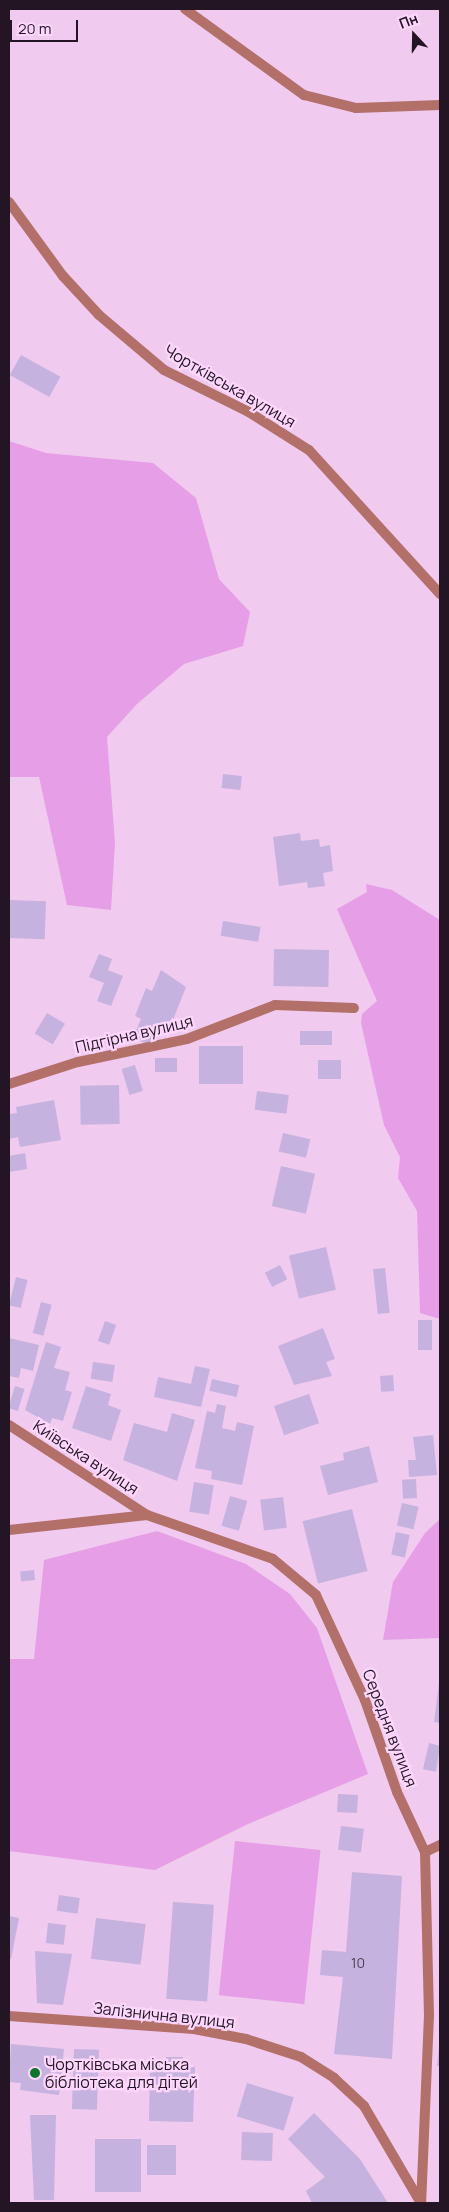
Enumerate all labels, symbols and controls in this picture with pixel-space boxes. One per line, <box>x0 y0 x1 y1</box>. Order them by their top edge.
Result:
text: Пн <box>396 8 421 33</box>
scale bar <box>12 10 80 42</box>
north arrow <box>389 10 439 60</box>
text: 20 m <box>18 18 51 39</box>
street label: Чортківська вулиця <box>161 340 299 432</box>
street label: Підгірна вулиця <box>73 1011 195 1057</box>
street label: Київська вулиця <box>30 1416 142 1498</box>
street label: Середня вулиця <box>359 1666 421 1790</box>
house number: 10 <box>351 1955 365 1971</box>
street label: Залізнична вулиця <box>92 1998 236 2032</box>
place label: Чортківська міська бібліотека для дітей <box>45 2054 198 2092</box>
marker: Чортківська міська бібліотека для дітей <box>29 2067 41 2079</box>

